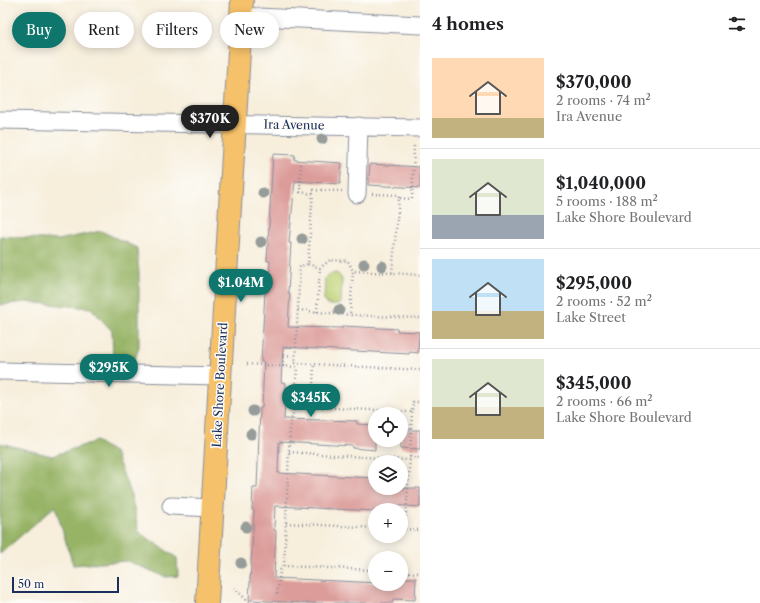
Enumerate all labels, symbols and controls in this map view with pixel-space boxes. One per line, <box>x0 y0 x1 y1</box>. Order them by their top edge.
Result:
chip: Buy <box>12 12 66 48</box>
chip: Rent <box>74 12 134 48</box>
chip: Filters <box>142 12 212 48</box>
chip: New <box>220 12 279 48</box>
icon: filters <box>726 13 748 35</box>
text: 4 homes <box>432 14 504 34</box>
text: $370,000 <box>556 72 632 92</box>
icon: home <box>464 74 512 122</box>
text: 2 rooms · 74 m² <box>556 92 651 108</box>
pin: $370K <box>182 105 238 139</box>
text: Ira Avenue <box>556 108 622 124</box>
text: $370K <box>190 110 230 126</box>
street label: Ira Avenue <box>263 116 325 133</box>
text: $1,040,000 <box>556 173 646 193</box>
icon: home <box>464 175 512 223</box>
text: 5 rooms · 188 m² <box>556 193 658 209</box>
text: Lake Shore Boulevard <box>556 209 692 225</box>
pin: $1.04M <box>208 269 274 303</box>
text: $295,000 <box>556 273 632 293</box>
text: $1.04M <box>218 274 264 290</box>
icon: home <box>464 275 512 323</box>
text: 2 rooms · 52 m² <box>556 293 652 309</box>
text: Lake Street <box>556 309 626 325</box>
street label: Lake Shore Boulevard <box>209 321 230 448</box>
pin: $295K <box>81 354 137 388</box>
text: $295K <box>89 359 129 375</box>
text: $345,000 <box>556 373 632 393</box>
icon: home <box>464 375 512 423</box>
pin: $345K <box>283 384 339 418</box>
text: $345K <box>291 389 331 405</box>
text: 2 rooms · 66 m² <box>556 393 653 409</box>
map controls <box>368 407 408 591</box>
button: locate <box>368 407 408 447</box>
text: Lake Shore Boulevard <box>556 409 692 425</box>
button: layers <box>368 455 408 495</box>
button: + <box>368 503 408 543</box>
button: − <box>368 551 408 591</box>
scale bar <box>12 575 119 594</box>
text: 50 m <box>18 577 44 591</box>

